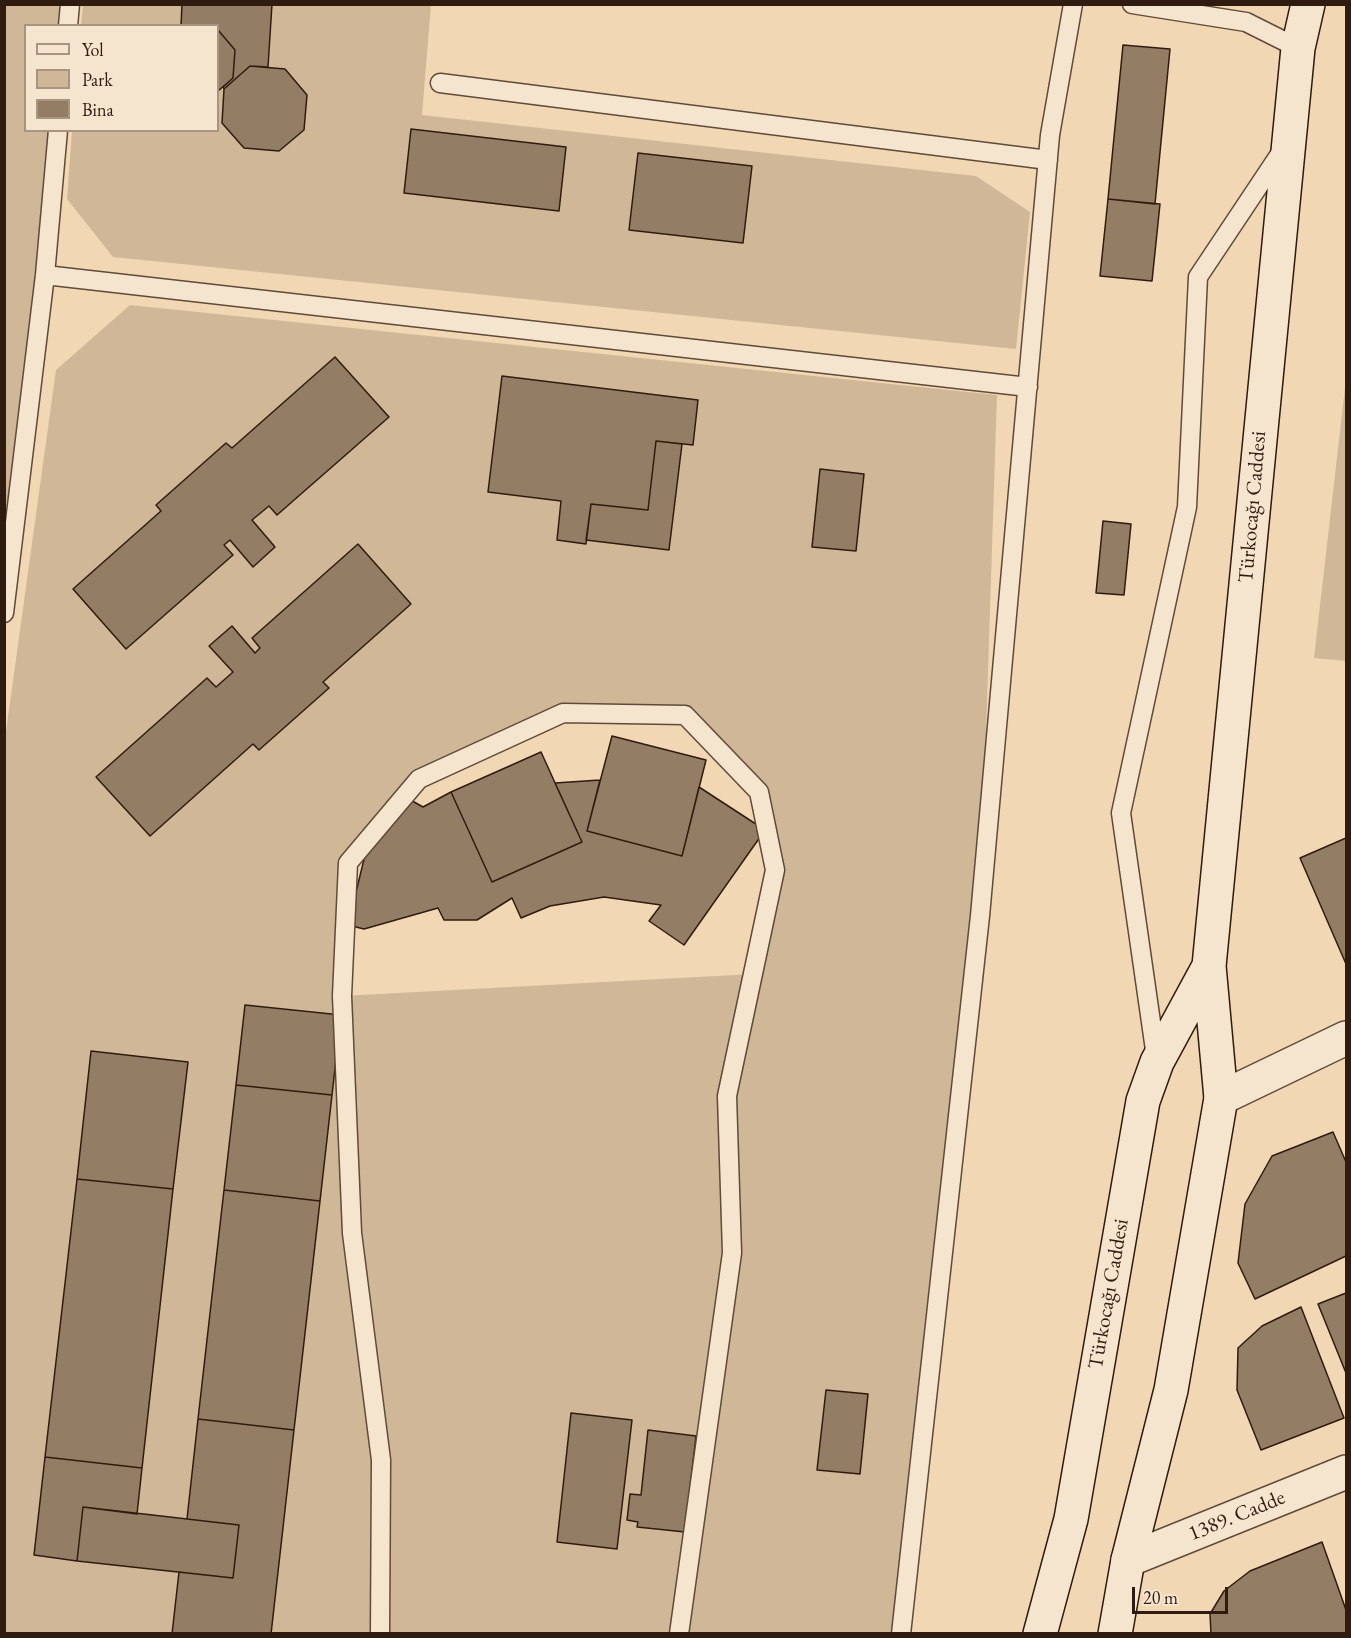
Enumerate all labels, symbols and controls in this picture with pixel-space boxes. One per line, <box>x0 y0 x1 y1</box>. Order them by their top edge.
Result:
legend <box>24 24 219 132</box>
text: Yol <box>82 38 104 61</box>
text: Park <box>82 68 113 91</box>
text: Bina <box>82 98 114 121</box>
street label: Türkocağı Caddesi <box>1234 430 1272 584</box>
street label: Türkocağı Caddesi <box>1083 1217 1135 1371</box>
street label: 1389. Cadde <box>1185 1485 1289 1547</box>
scale bar <box>1135 1575 1231 1613</box>
text: 20 m <box>1143 1586 1178 1609</box>

